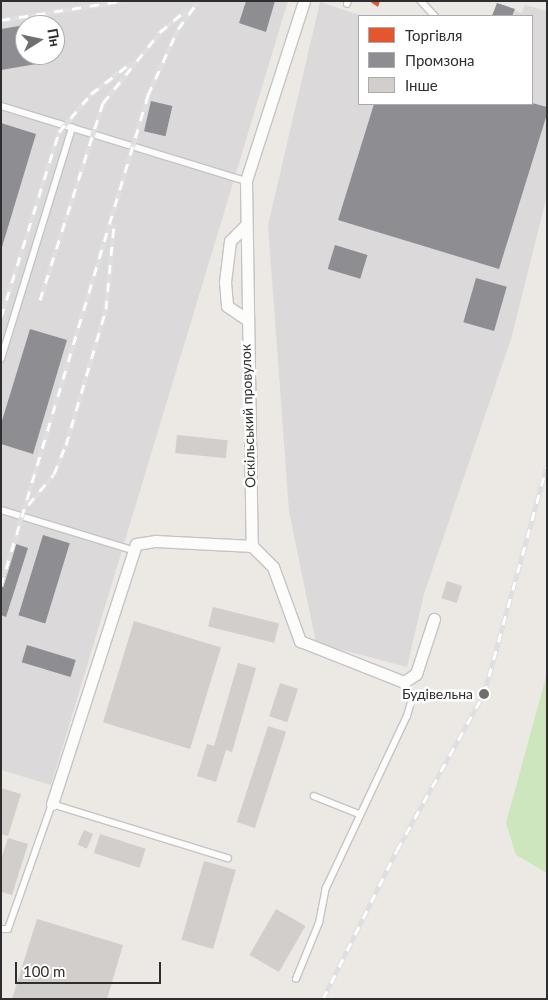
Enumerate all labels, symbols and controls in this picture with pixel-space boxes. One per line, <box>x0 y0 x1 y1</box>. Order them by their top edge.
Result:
north arrow <box>15 15 65 65</box>
legend <box>358 15 533 105</box>
text: Торгівля <box>405 26 462 44</box>
text: Пн <box>44 27 64 48</box>
text: Промзона <box>405 51 475 69</box>
text: Інше <box>405 76 438 94</box>
street label: Оскільський провулок <box>237 344 259 488</box>
place label: Будівельна <box>402 686 473 702</box>
marker: Будівельна <box>477 687 491 701</box>
scale bar <box>18 952 164 984</box>
text: 100 m <box>23 962 65 980</box>

